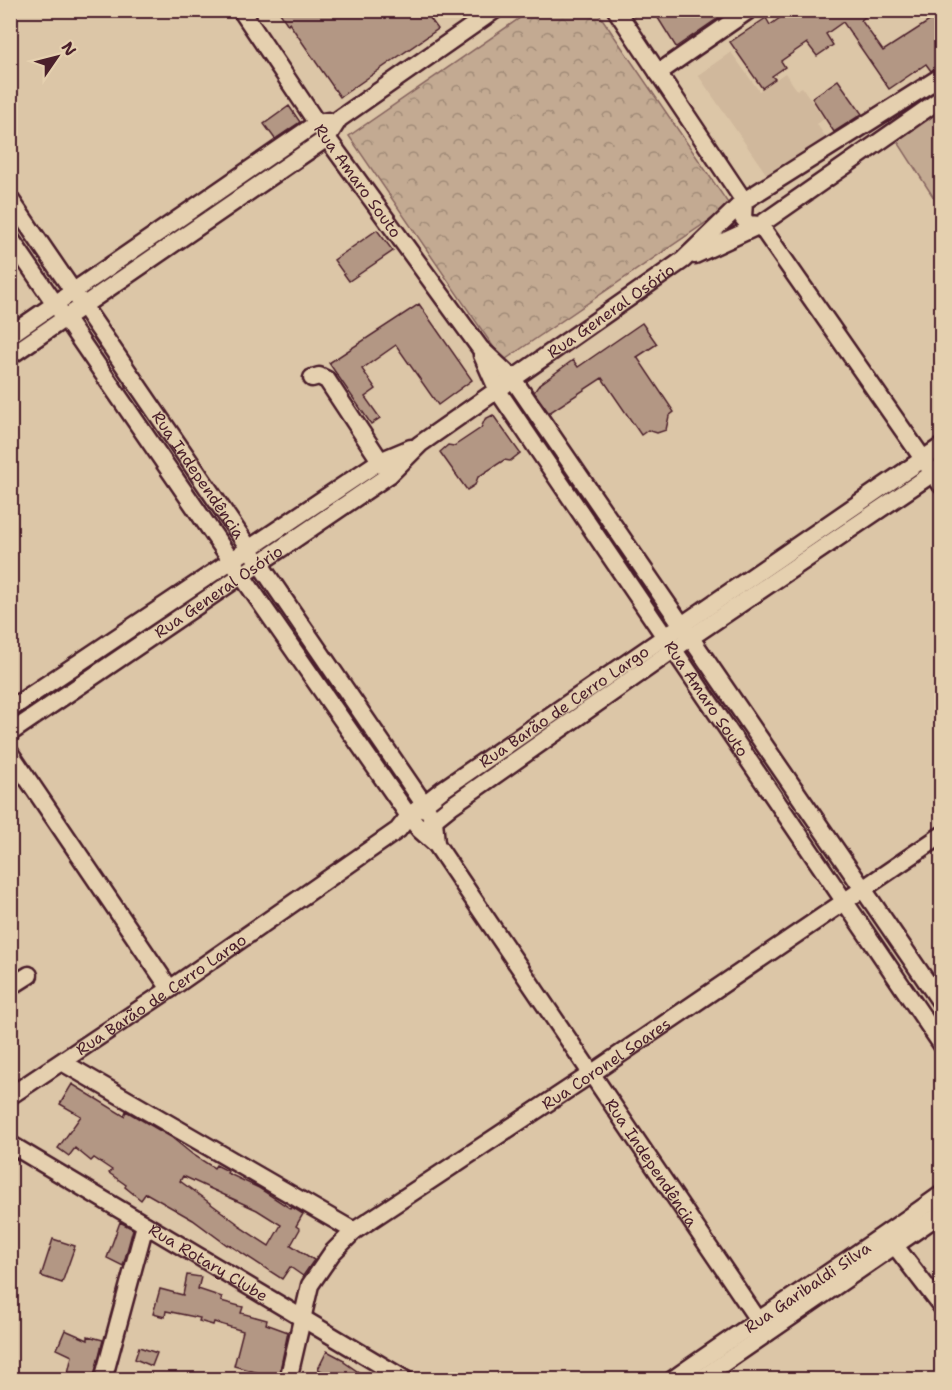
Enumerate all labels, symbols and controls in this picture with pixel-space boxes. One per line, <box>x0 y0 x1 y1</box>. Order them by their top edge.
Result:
north arrow <box>27 27 87 87</box>
text: N <box>57 37 81 60</box>
street label: Rua Amaro Souto <box>309 120 406 242</box>
street label: Rua General Osório <box>543 259 679 363</box>
street label: Rua Independência <box>147 407 249 543</box>
street label: Rua General Osório <box>150 540 287 643</box>
street label: Rua Amaro Souto <box>659 637 753 761</box>
street label: Rua Barão de Cerro Largo <box>475 641 653 773</box>
street label: Rua Barão de Cerro Largo <box>72 929 251 1060</box>
street label: Rua Coronel Soares <box>538 1013 675 1115</box>
street label: Rua Independência <box>600 1095 702 1231</box>
street label: Rua Rotary Clube <box>145 1219 272 1306</box>
street label: Rua Garibaldi Silva <box>740 1237 875 1338</box>

